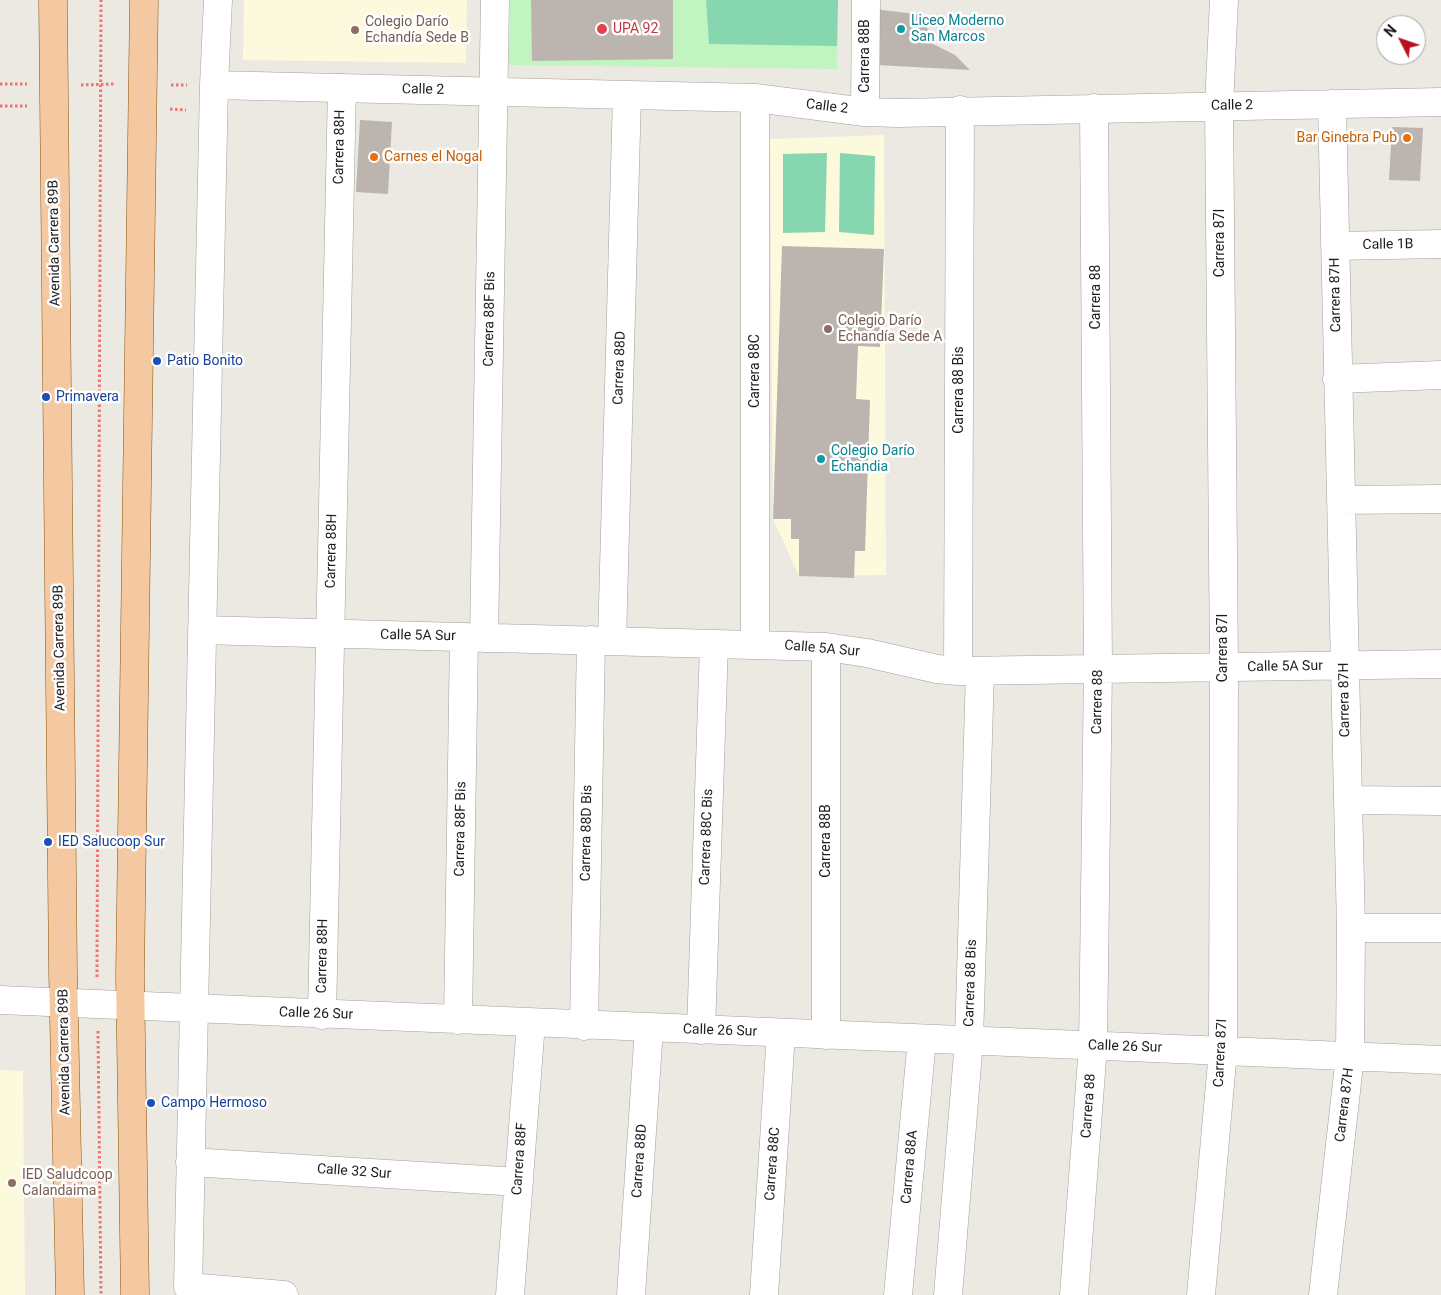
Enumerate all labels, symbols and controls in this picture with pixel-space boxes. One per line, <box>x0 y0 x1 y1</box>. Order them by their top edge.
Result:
place label: Liceo Moderno San Marcos <box>911 13 1004 46</box>
place label: Colegio Darío Echandía Sede B <box>365 14 469 46</box>
north arrow <box>1376 15 1426 65</box>
street label: Carrera 88B <box>857 19 873 93</box>
place label: UPA 92 <box>613 21 658 37</box>
marker: UPA 92 <box>595 22 609 36</box>
text: N <box>1381 22 1400 40</box>
marker: Liceo Moderno San Marcos <box>895 23 907 35</box>
marker: Colegio Darío Echandía Sede B <box>349 24 361 36</box>
street label: Calle 2 <box>402 81 444 99</box>
street label: Calle 2 <box>805 96 849 118</box>
street label: Calle 2 <box>1211 97 1253 115</box>
street label: Carrera 88H <box>331 109 349 185</box>
place label: Bar Ginebra Pub <box>1297 130 1397 146</box>
marker: Bar Ginebra Pub <box>1401 132 1413 144</box>
place label: Carnes el Nogal <box>384 149 482 165</box>
marker: Carnes el Nogal <box>368 151 380 163</box>
street label: Avenida Carrera 89B <box>45 180 65 306</box>
street label: Carrera 87I <box>1212 209 1228 277</box>
street label: Calle 1B <box>1362 236 1414 254</box>
street label: Carrera 87H <box>1327 257 1345 333</box>
street label: Carrera 88 <box>1088 265 1104 329</box>
street label: Carrera 88F Bis <box>481 271 499 367</box>
place label: Colegio Darío Echandía Sede A <box>838 313 942 346</box>
marker: Colegio Darío Echandía Sede A <box>822 323 834 335</box>
street label: Carrera 88D <box>610 331 630 405</box>
street label: Carrera 88C <box>747 334 763 408</box>
street label: Carrera 88 Bis <box>951 346 967 434</box>
place label: Patio Bonito <box>167 353 243 369</box>
marker: Patio Bonito <box>151 355 163 367</box>
place label: Primavera <box>56 389 119 405</box>
marker: Primavera <box>40 391 52 403</box>
place label: Colegio Darío Echandia <box>831 443 915 476</box>
marker: Colegio Darío Echandia <box>815 453 827 465</box>
street label: Carrera 88H <box>323 513 341 589</box>
street label: Avenida Carrera 89B <box>50 585 70 711</box>
street label: Carrera 87I <box>1215 614 1231 682</box>
street label: Calle 5A Sur <box>380 627 456 645</box>
street label: Calle 5A Sur <box>784 637 860 661</box>
street label: Calle 5A Sur <box>1247 658 1323 676</box>
street label: Carrera 87H <box>1336 662 1354 738</box>
street label: Carrera 88 <box>1089 669 1107 735</box>
street label: Carrera 88F Bis <box>452 781 470 877</box>
street label: Carrera 88D Bis <box>578 784 596 882</box>
street label: Carrera 88C Bis <box>697 788 717 886</box>
street label: Carrera 88B <box>818 804 834 878</box>
place label: IED Salucoop Sur <box>58 834 165 850</box>
marker: IED Salucoop Sur <box>42 836 54 848</box>
street label: Carrera 88H <box>314 918 332 994</box>
street label: Carrera 88 Bis <box>961 939 981 1027</box>
street label: Avenida Carrera 89B <box>55 989 75 1115</box>
street label: Calle 26 Sur <box>279 1004 353 1024</box>
street label: Carrera 87I <box>1211 1018 1231 1088</box>
street label: Calle 26 Sur <box>683 1021 757 1041</box>
street label: Calle 26 Sur <box>1088 1037 1162 1057</box>
street label: Carrera 87H <box>1332 1067 1358 1143</box>
street label: Carrera 88 <box>1078 1073 1100 1139</box>
place label: Campo Hermoso <box>161 1095 267 1111</box>
marker: Campo Hermoso <box>145 1097 157 1109</box>
street label: Carrera 88F <box>509 1122 531 1196</box>
street label: Carrera 88D <box>629 1124 651 1198</box>
street label: Carrera 88C <box>762 1127 784 1201</box>
street label: Carrera 88A <box>898 1129 922 1205</box>
street label: Calle 32 Sur <box>316 1161 392 1183</box>
place label: IED Saludcoop Calandaima <box>22 1167 113 1200</box>
marker: IED Saludcoop Calandaima <box>6 1177 18 1189</box>

